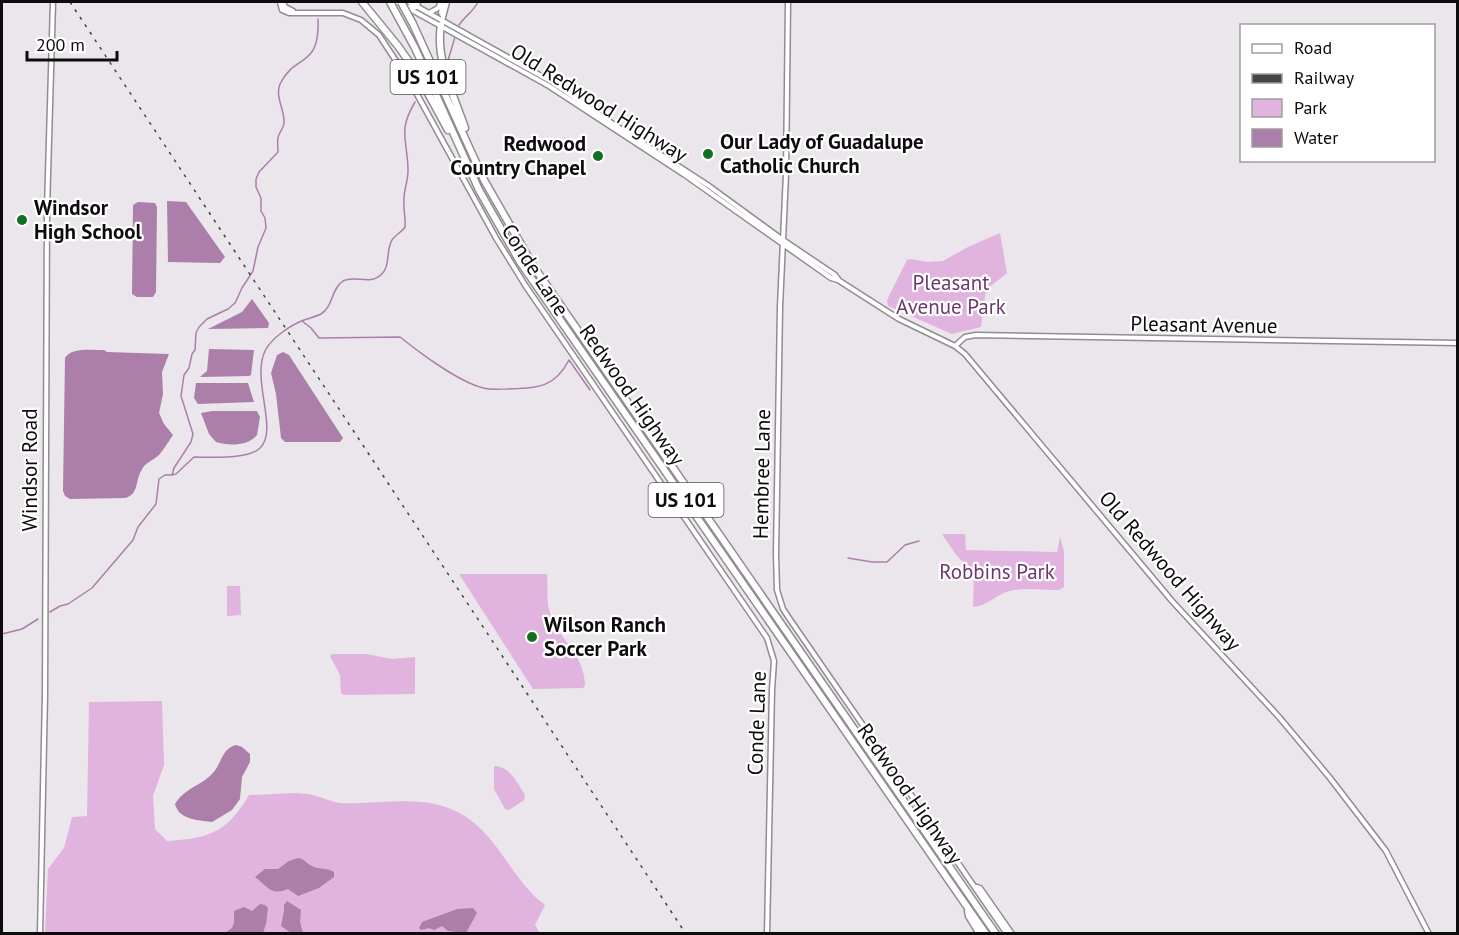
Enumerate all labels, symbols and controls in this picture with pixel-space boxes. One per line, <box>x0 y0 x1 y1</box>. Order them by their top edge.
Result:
scale bar <box>27 24 117 62</box>
legend <box>1240 24 1435 162</box>
text: 200 m <box>36 33 85 56</box>
text: Road <box>1294 36 1332 59</box>
street label: Old Redwood Highway <box>506 37 693 168</box>
road number: US 101 <box>390 60 466 94</box>
text: Railway <box>1294 66 1355 89</box>
text: Park <box>1294 96 1327 119</box>
text: Water <box>1294 126 1338 149</box>
place label: Our Lady of Guadalupe Catholic Church <box>720 128 924 179</box>
place label: Redwood Country Chapel <box>450 130 587 181</box>
marker: Our Lady of Guadalupe Catholic Church <box>701 147 715 161</box>
marker: Redwood Country Chapel <box>591 149 605 163</box>
place label: Windsor High School <box>34 194 143 245</box>
marker: Windsor High School <box>15 213 29 227</box>
street label: Conde Lane <box>496 219 575 321</box>
park label: Pleasant Avenue Park <box>896 269 1006 320</box>
street label: Pleasant Avenue <box>1130 310 1278 339</box>
street label: Redwood Highway <box>574 319 691 471</box>
street label: Windsor Road <box>16 408 43 532</box>
street label: Hembree Lane <box>747 409 776 539</box>
road number: US 101 <box>648 483 724 517</box>
street label: Old Redwood Highway <box>1093 485 1247 657</box>
park label: Robbins Park <box>939 558 1055 585</box>
place label: Wilson Ranch Soccer Park <box>544 611 666 662</box>
marker: Wilson Ranch Soccer Park <box>525 630 539 644</box>
street label: Conde Lane <box>741 670 772 776</box>
street label: Redwood Highway <box>852 718 969 870</box>

